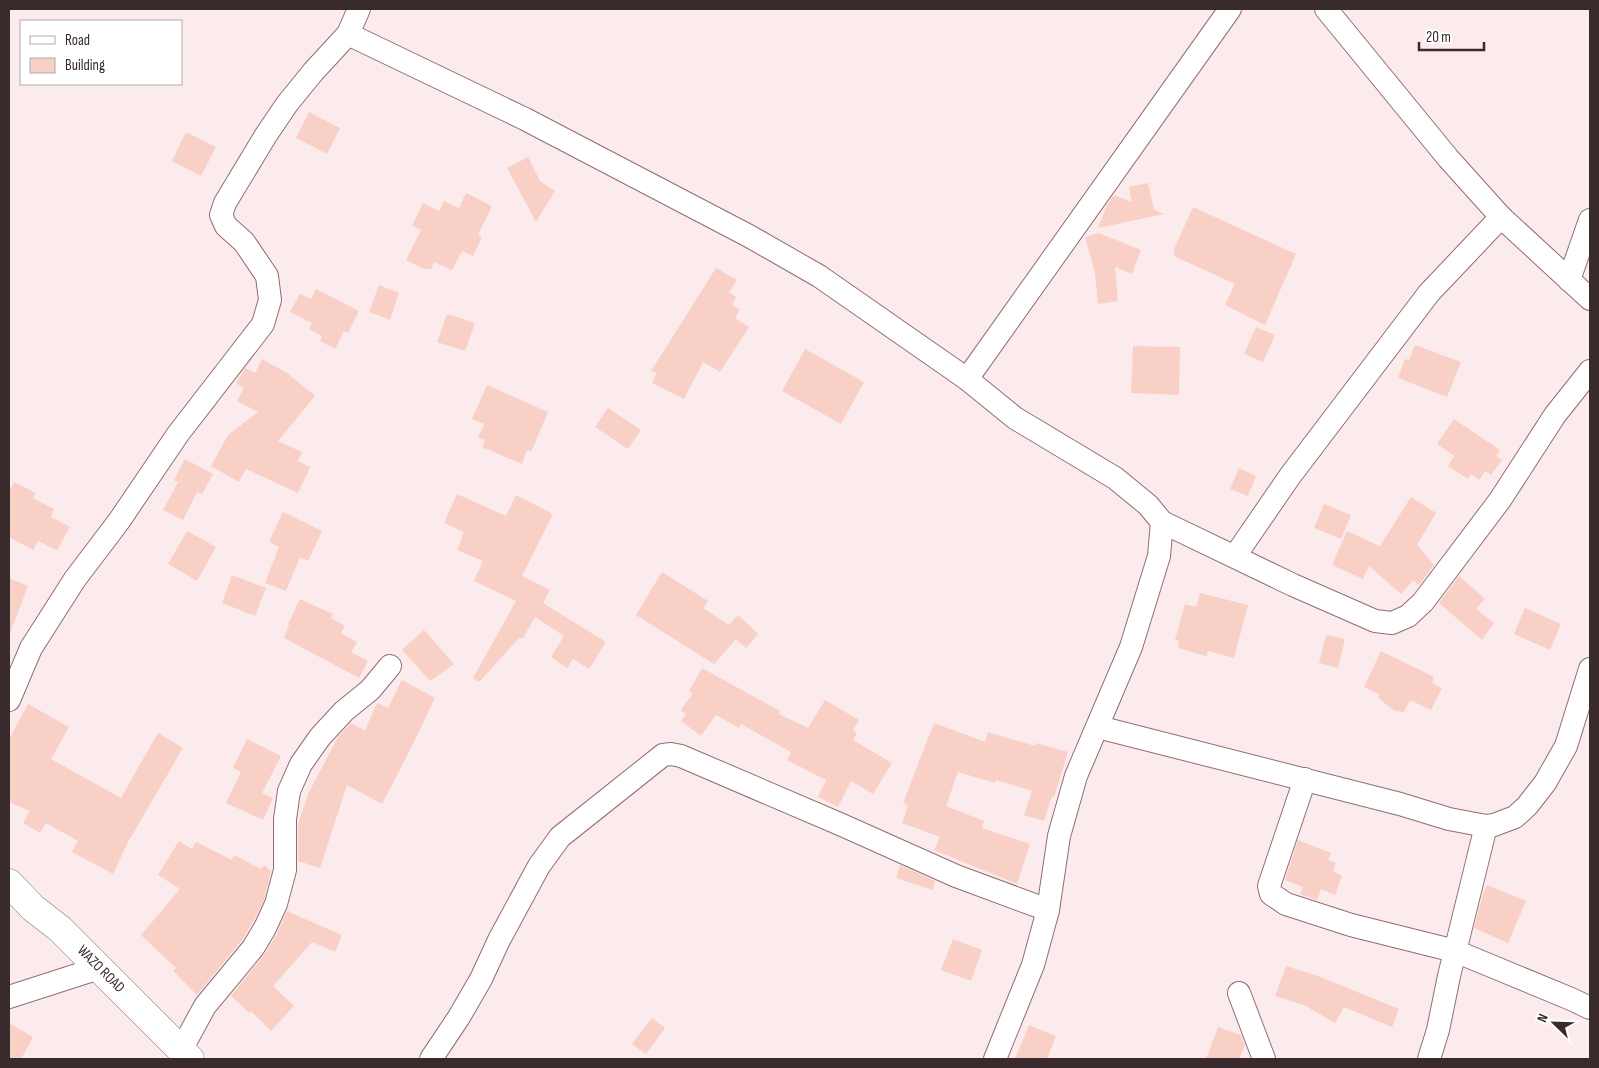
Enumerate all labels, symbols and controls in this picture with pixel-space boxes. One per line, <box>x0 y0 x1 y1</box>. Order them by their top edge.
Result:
legend <box>20 20 182 85</box>
scale bar <box>1419 20 1484 52</box>
text: 20 m <box>1426 28 1451 47</box>
text: Road <box>65 31 90 50</box>
text: Building <box>65 56 105 75</box>
street label: WAZO ROAD <box>73 941 129 997</box>
north arrow <box>1529 998 1579 1048</box>
text: N <box>1533 1011 1552 1025</box>

